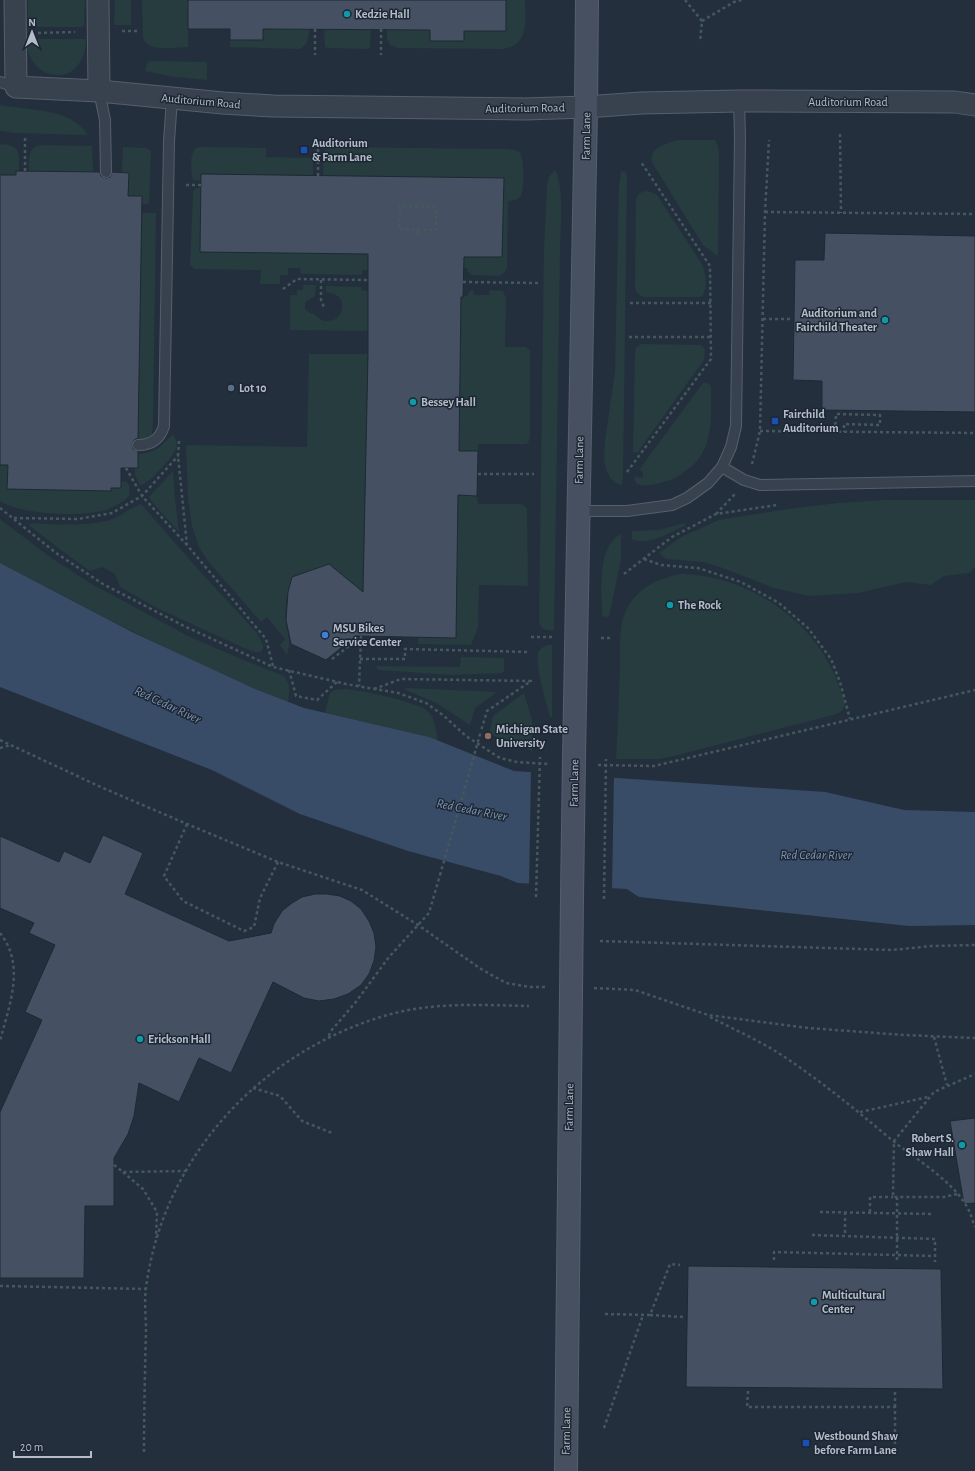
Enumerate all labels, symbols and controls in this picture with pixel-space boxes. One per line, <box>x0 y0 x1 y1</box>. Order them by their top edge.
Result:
place label: Kedzie Hall <box>355 8 410 20</box>
marker: Kedzie Hall <box>342 9 352 19</box>
north arrow <box>12 12 52 52</box>
text: N <box>28 17 36 28</box>
street label: Auditorium Road <box>161 92 241 110</box>
street label: Auditorium Road <box>808 96 888 108</box>
street label: Auditorium Road <box>485 101 565 115</box>
street label: Farm Lane <box>580 112 592 160</box>
place label: Auditorium & Farm Lane <box>312 137 372 163</box>
marker: Auditorium & Farm Lane <box>299 145 309 155</box>
place label: Auditorium and Fairchild Theater <box>796 307 878 333</box>
marker: Auditorium and Fairchild Theater <box>880 315 890 325</box>
place label: Lot 10 <box>239 382 266 394</box>
marker: Lot 10 <box>226 383 236 393</box>
place label: Bessey Hall <box>421 396 476 409</box>
marker: Bessey Hall <box>408 397 418 407</box>
place label: Fairchild Auditorium <box>783 408 839 434</box>
marker: Fairchild Auditorium <box>770 416 780 426</box>
street label: Farm Lane <box>573 436 585 484</box>
place label: The Rock <box>678 599 721 611</box>
marker: The Rock <box>665 600 675 610</box>
place label: MSU Bikes Service Center <box>333 622 402 648</box>
marker: MSU Bikes Service Center <box>320 630 330 640</box>
water label: Red Cedar River <box>132 684 203 727</box>
place label: Michigan State University <box>496 723 568 750</box>
marker: Michigan State University <box>483 731 493 741</box>
street label: Farm Lane <box>568 759 580 807</box>
water label: Red Cedar River <box>435 797 509 824</box>
water label: Red Cedar River <box>780 849 853 862</box>
place label: Erickson Hall <box>148 1033 211 1045</box>
marker: Erickson Hall <box>135 1034 145 1044</box>
street label: Farm Lane <box>563 1083 575 1131</box>
place label: Robert S. Shaw Hall <box>906 1132 954 1158</box>
marker: Robert S. Shaw Hall <box>957 1140 967 1150</box>
place label: Multicultural Center <box>822 1289 885 1315</box>
marker: Multicultural Center <box>809 1297 819 1307</box>
street label: Farm Lane <box>560 1407 572 1455</box>
place label: Westbound Shaw before Farm Lane <box>814 1430 898 1456</box>
scale bar <box>14 1433 91 1459</box>
marker: Westbound Shaw before Farm Lane <box>801 1438 811 1448</box>
text: 20 m <box>20 1441 43 1453</box>

